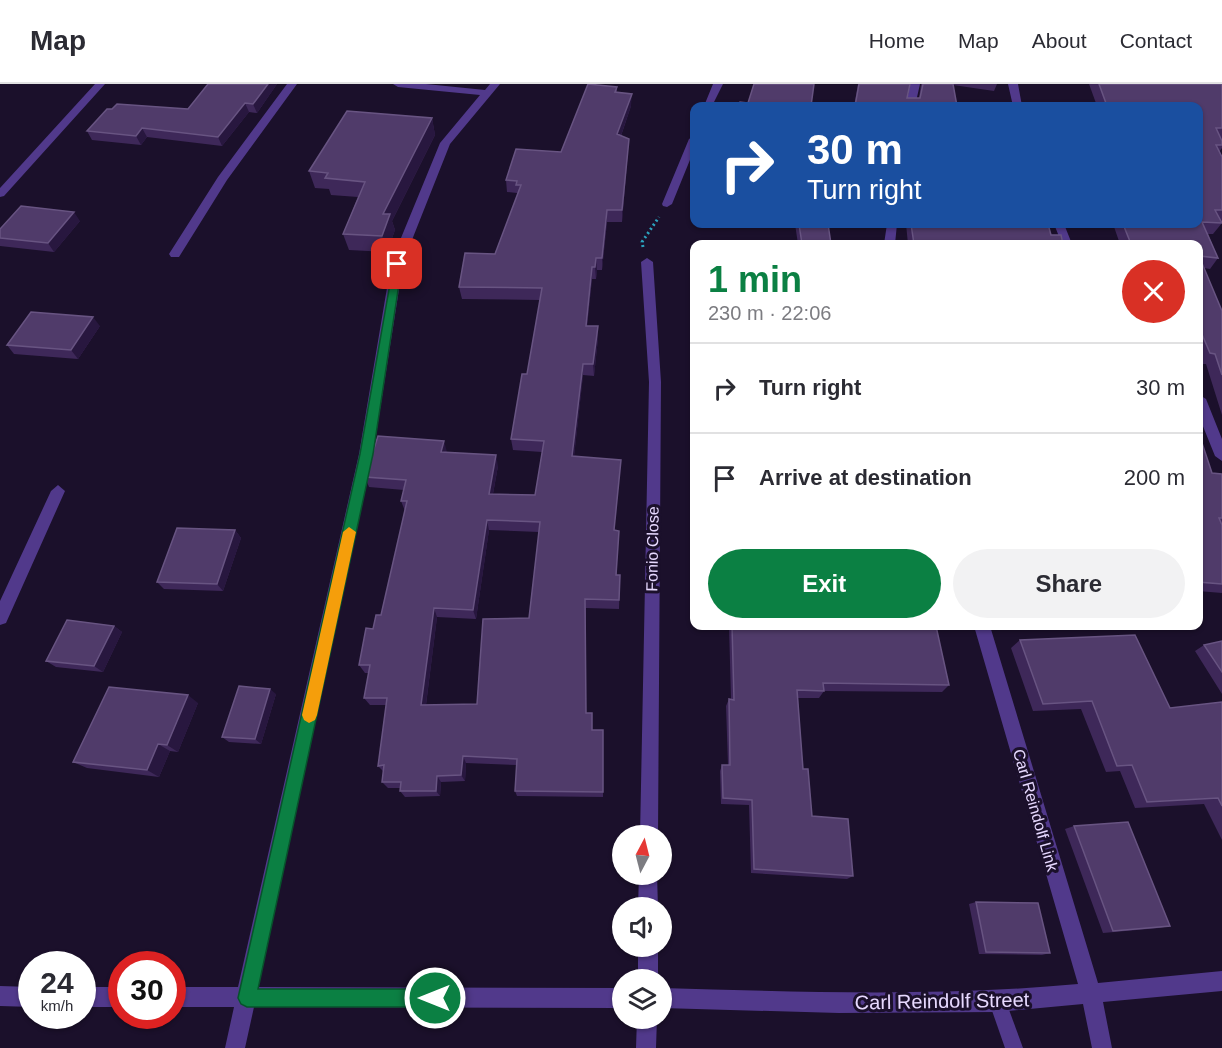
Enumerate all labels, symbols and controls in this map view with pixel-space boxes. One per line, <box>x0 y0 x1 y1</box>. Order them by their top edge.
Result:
text: Map <box>30 25 86 56</box>
text: Home <box>869 29 925 52</box>
text: Map <box>958 29 999 52</box>
text: About <box>1032 29 1087 52</box>
text: Contact <box>1120 29 1192 52</box>
icon: right <box>708 126 786 204</box>
text: 30 m <box>807 126 903 173</box>
text: Turn right <box>807 175 922 205</box>
pin <box>371 238 422 289</box>
icon: arrive <box>380 247 413 280</box>
text: 1 min <box>708 259 802 300</box>
button: close <box>1122 260 1185 323</box>
text: 230 m · 22:06 <box>708 302 831 324</box>
icon: right <box>708 372 741 405</box>
text: Turn right <box>759 375 861 400</box>
text: 30 m <box>1136 375 1185 400</box>
icon: arrive <box>708 462 741 495</box>
text: Arrive at destination <box>759 465 972 490</box>
text: 200 m <box>1124 465 1185 490</box>
street label: Fonio Close <box>643 506 662 592</box>
button: Exit <box>708 549 941 618</box>
button: Share <box>953 549 1185 618</box>
street label: Carl Reindolf Link <box>1010 747 1061 874</box>
north arrow <box>612 825 672 885</box>
map controls <box>612 825 672 1029</box>
button: sound <box>612 897 672 957</box>
speed limit sign: 30 <box>108 951 186 1029</box>
text: 24 <box>40 966 74 999</box>
position arrow <box>403 966 467 1030</box>
button: layers <box>612 969 672 1029</box>
street label: Carl Reindolf Street <box>855 988 1030 1014</box>
text: km/h <box>41 997 73 1014</box>

